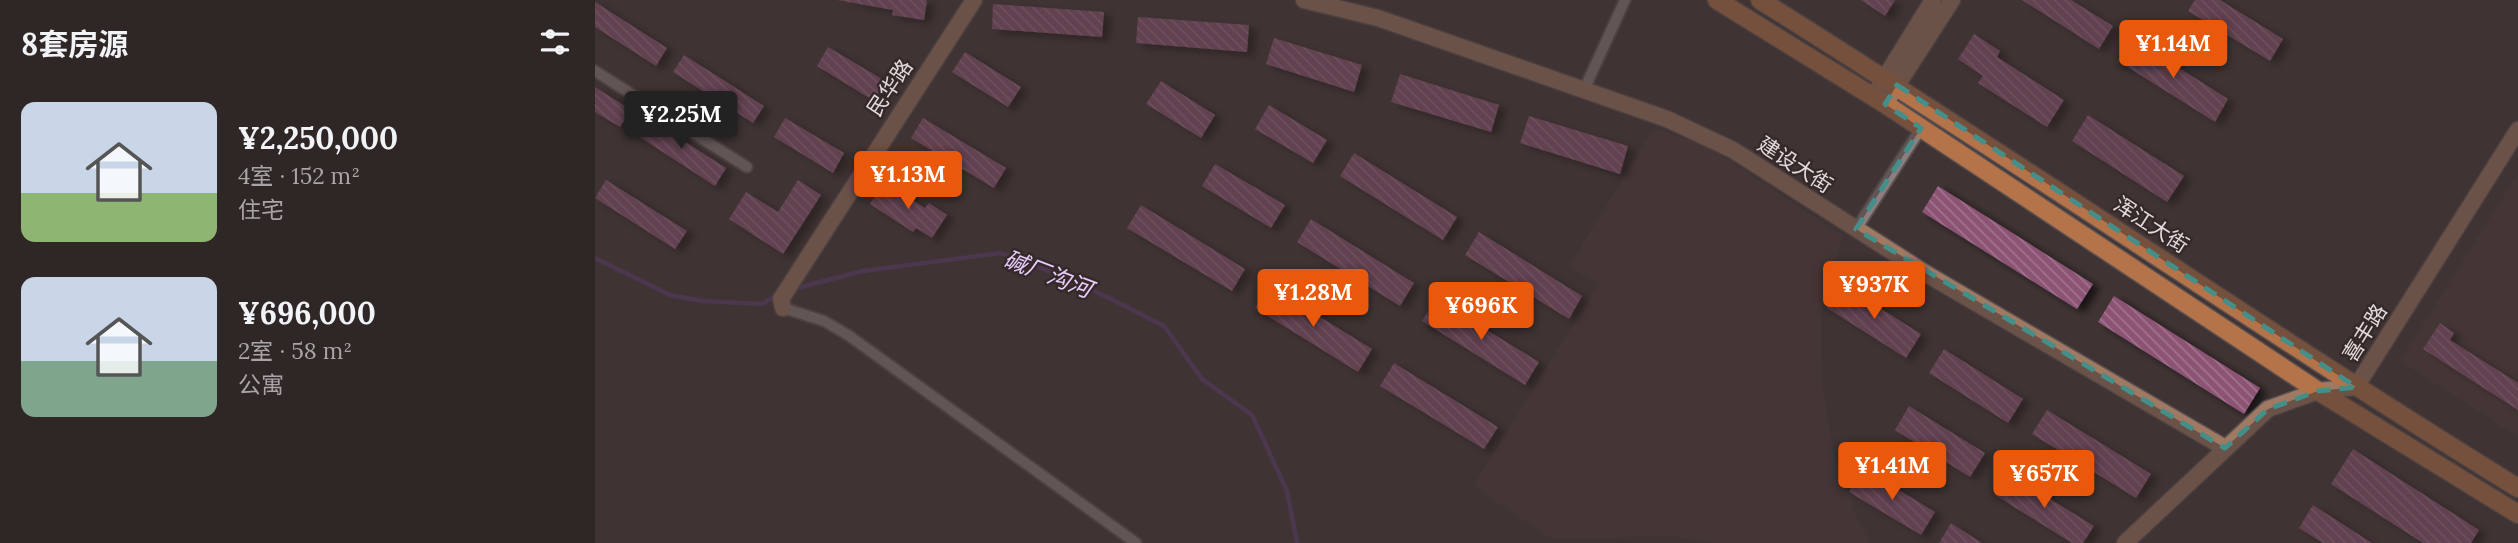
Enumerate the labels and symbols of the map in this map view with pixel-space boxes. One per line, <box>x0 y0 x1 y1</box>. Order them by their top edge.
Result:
pin: ¥1.14M <box>2116 20 2230 80</box>
street label: 民华路 <box>861 54 918 121</box>
pin: ¥2.25M <box>624 92 738 151</box>
street label: 建设大街 <box>1753 130 1838 199</box>
pin: ¥1.13M <box>851 152 965 211</box>
street label: 浑江大街 <box>2109 190 2194 259</box>
water label: 碱厂沟河 <box>1000 244 1100 305</box>
pin: ¥937K <box>1825 262 1923 321</box>
pin: ¥1.28M <box>1256 270 1370 329</box>
pin: ¥696K <box>1432 282 1530 342</box>
street label: 喜丰路 <box>2336 299 2393 367</box>
pin: ¥1.41M <box>1835 442 1949 502</box>
pin: ¥657K <box>1995 450 2093 510</box>

